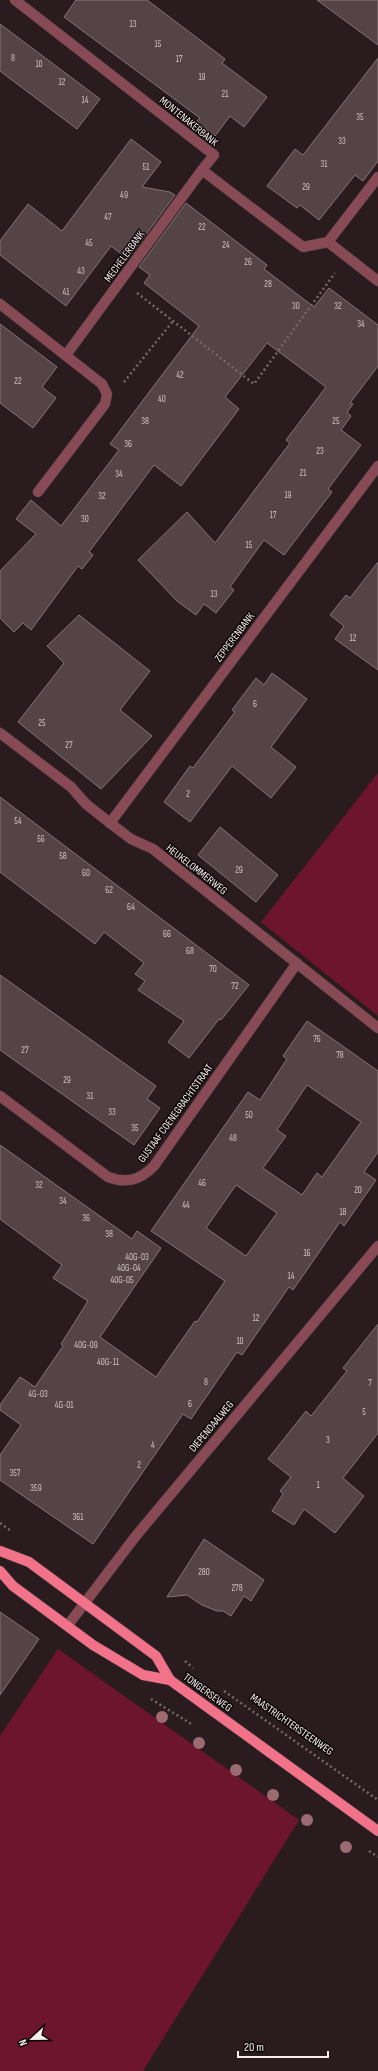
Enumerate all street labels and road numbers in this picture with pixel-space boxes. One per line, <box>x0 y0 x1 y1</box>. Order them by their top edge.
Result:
street label: MONTENAKERBANK <box>157 94 221 149</box>
street label: MECHELERBANK <box>101 228 147 284</box>
street label: ZEPPERENBANK <box>212 610 257 665</box>
street label: HEUKELOMMERWEG <box>164 841 230 897</box>
street label: GUSTAAF COENEGRACHTSTRAAT <box>135 1061 216 1165</box>
street label: DIEPENDAALWEG <box>186 1398 236 1454</box>
street label: TONGERSEWEG <box>181 1670 234 1714</box>
street label: MAASTRICHTERSTEENWEG <box>248 1691 336 1758</box>

